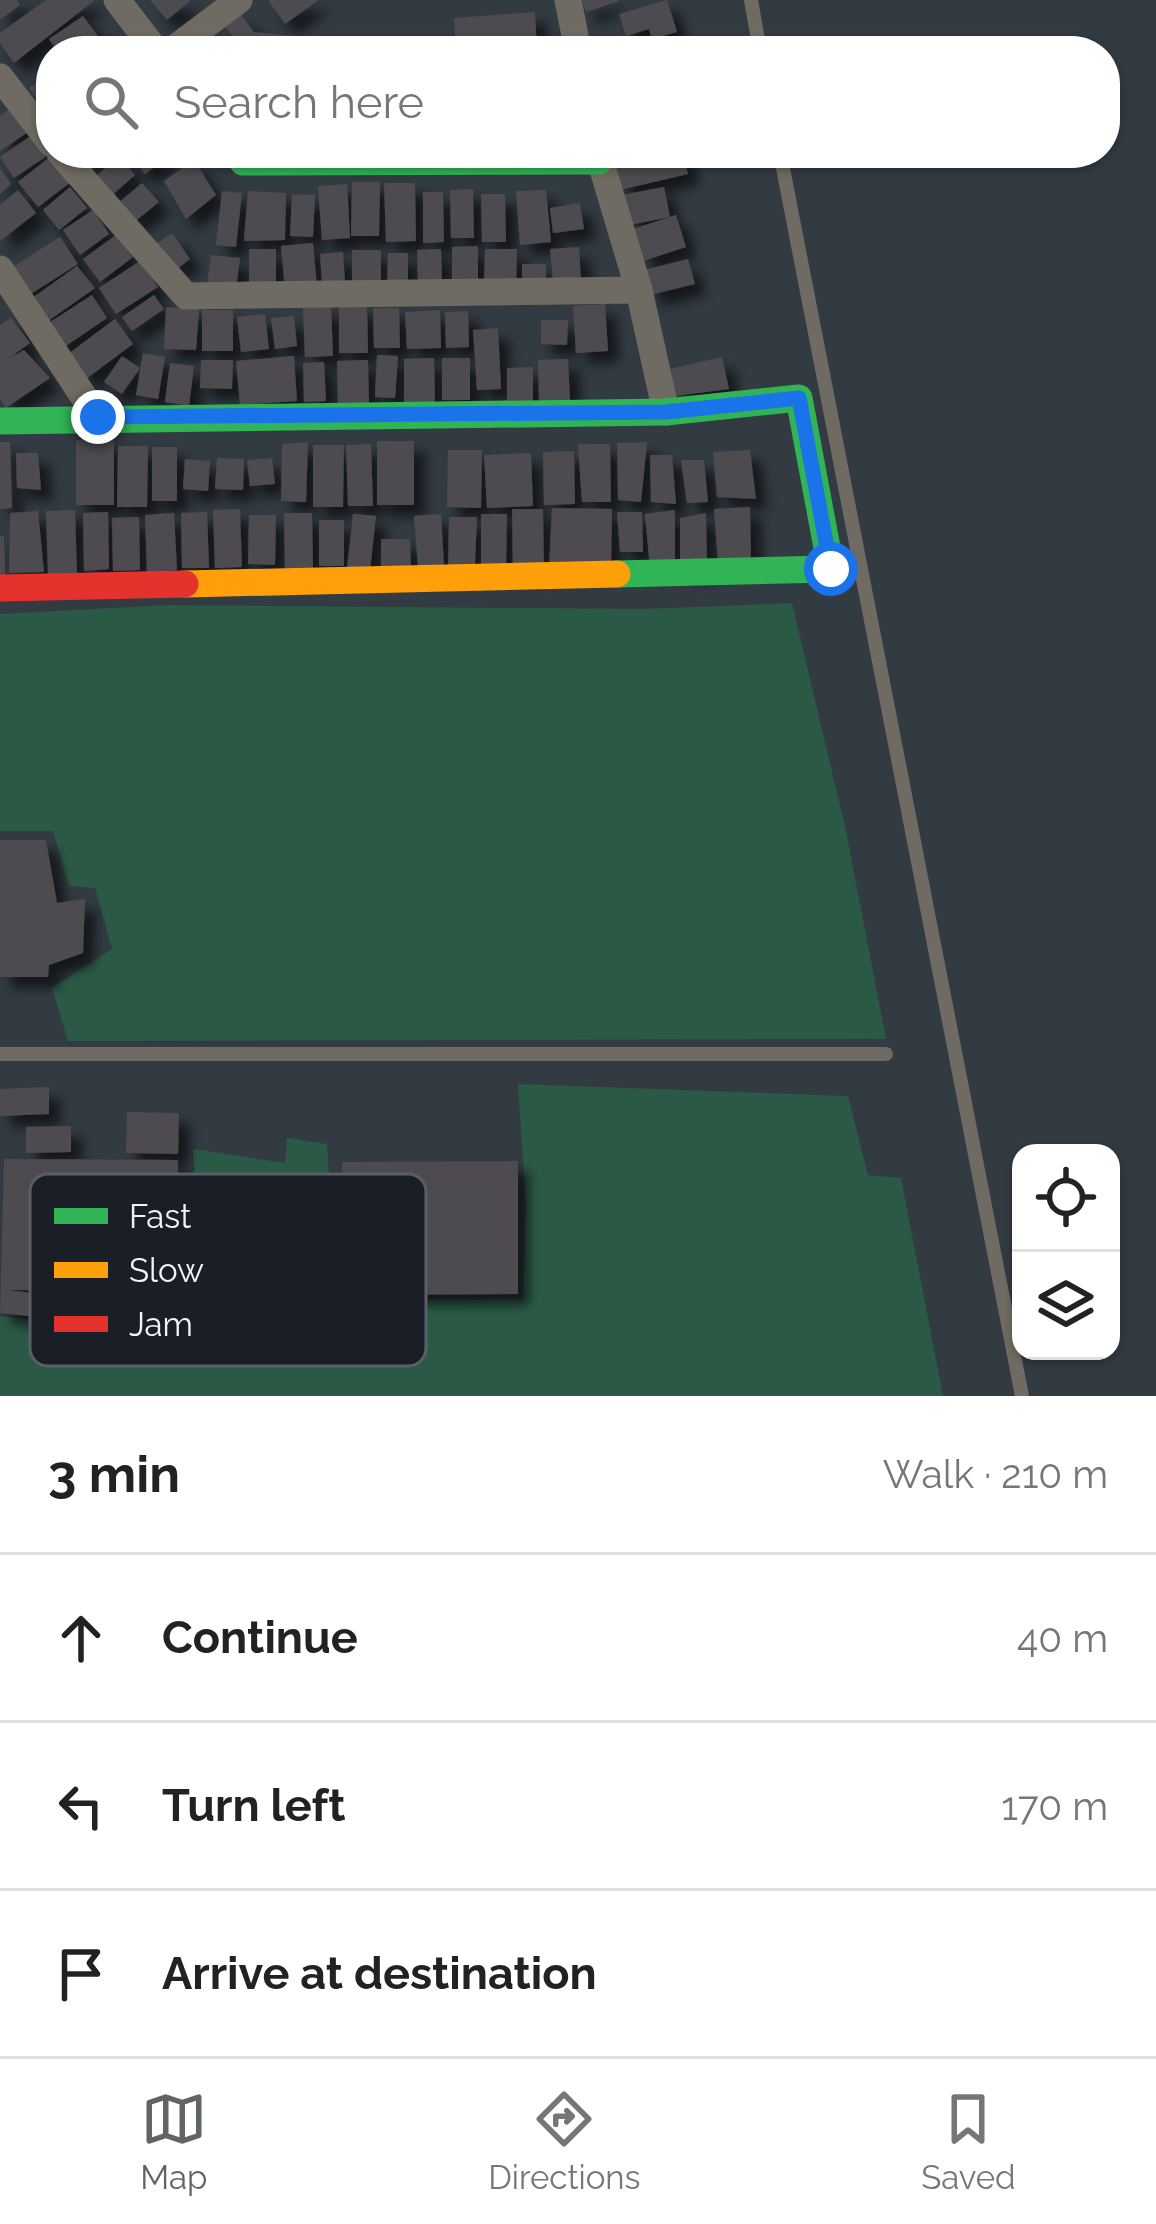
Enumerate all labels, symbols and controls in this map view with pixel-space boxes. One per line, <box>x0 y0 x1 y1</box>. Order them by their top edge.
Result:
search box <box>36 36 1120 168</box>
icon: search <box>78 69 144 135</box>
text: Search here <box>174 76 424 129</box>
route end <box>71 390 125 444</box>
route start <box>804 542 858 596</box>
map controls <box>1012 1144 1120 1360</box>
button: locate <box>1012 1144 1120 1252</box>
legend <box>30 1174 426 1366</box>
text: Fast <box>129 1197 191 1236</box>
text: Slow <box>129 1251 204 1290</box>
button: layers <box>1012 1252 1120 1360</box>
text: Jam <box>129 1305 193 1344</box>
text: 3 min <box>48 1444 180 1504</box>
text: Walk · 210 m <box>883 1451 1108 1497</box>
icon: ahead <box>48 1605 114 1671</box>
text: Continue <box>162 1611 358 1664</box>
text: 40 m <box>1017 1615 1108 1661</box>
icon: left <box>48 1773 114 1839</box>
text: Turn left <box>162 1779 345 1832</box>
text: 170 m <box>1001 1783 1108 1829</box>
icon: arrive <box>48 1941 114 2007</box>
text: Arrive at destination <box>162 1947 597 2000</box>
tab: Map <box>140 2086 207 2197</box>
tab: Directions <box>488 2086 641 2197</box>
tab: Saved <box>921 2086 1016 2197</box>

